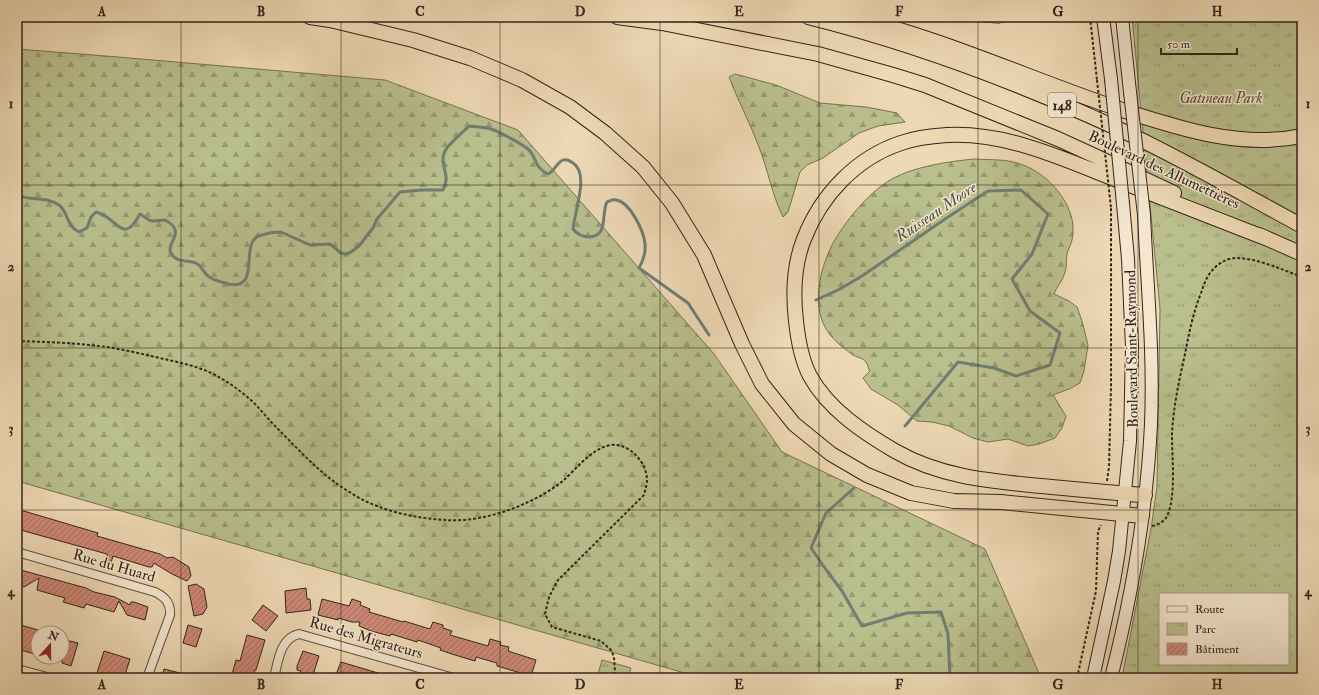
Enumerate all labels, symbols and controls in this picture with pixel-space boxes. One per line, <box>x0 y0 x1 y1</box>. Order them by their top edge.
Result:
text: A <box>97 4 107 20</box>
text: B <box>257 4 265 20</box>
text: C <box>415 4 425 20</box>
text: D <box>575 4 586 20</box>
text: E <box>734 4 744 20</box>
text: F <box>895 4 904 20</box>
text: G <box>1053 4 1064 20</box>
text: H <box>1212 4 1223 20</box>
scale bar <box>1161 30 1237 56</box>
text: 50 m <box>1167 37 1191 52</box>
park label: Gatineau Park <box>1179 89 1263 108</box>
road number: 148 <box>1048 93 1076 117</box>
text: 1 <box>9 96 14 112</box>
text: 1 <box>1306 96 1311 112</box>
street label: Boulevard des Allumettières <box>1085 127 1243 213</box>
water label: Ruisseau Moore <box>891 177 981 247</box>
text: 2 <box>8 259 15 275</box>
text: 2 <box>1305 259 1312 275</box>
street label: Boulevard Saint-Raymond <box>1121 269 1143 428</box>
text: 3 <box>9 421 14 437</box>
text: 3 <box>1306 421 1311 437</box>
street label: Rue du Huard <box>71 545 158 587</box>
text: 4 <box>6 584 15 600</box>
text: 4 <box>1303 584 1312 600</box>
legend <box>1159 593 1289 665</box>
text: Route <box>1195 602 1224 617</box>
street label: Rue des Migrateurs <box>307 613 425 663</box>
text: Parc <box>1195 622 1216 637</box>
north arrow <box>30 625 70 665</box>
text: N <box>46 628 61 644</box>
text: Bâtiment <box>1195 642 1239 657</box>
text: A <box>97 677 107 693</box>
text: B <box>257 677 265 693</box>
text: C <box>415 677 425 693</box>
text: D <box>575 677 586 693</box>
text: E <box>734 677 744 693</box>
text: F <box>895 677 904 693</box>
text: G <box>1053 677 1064 693</box>
text: H <box>1212 677 1223 693</box>

